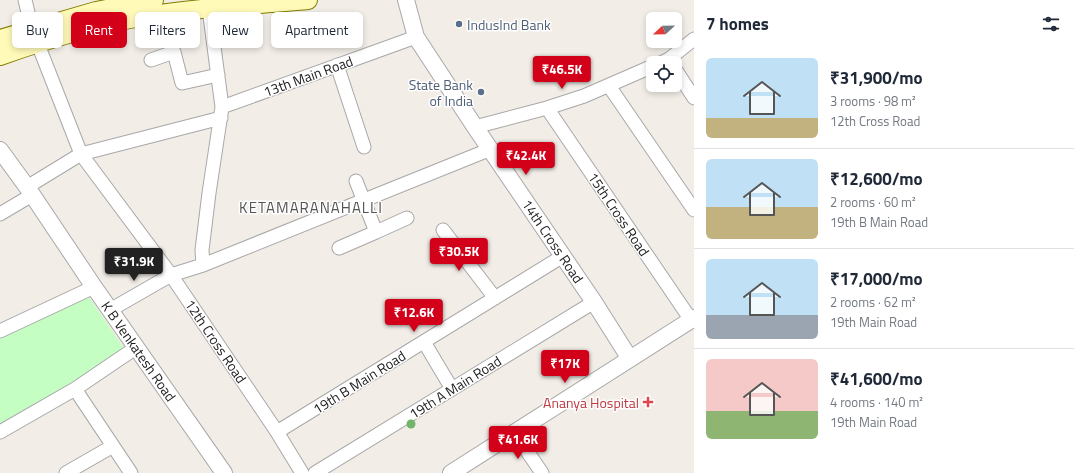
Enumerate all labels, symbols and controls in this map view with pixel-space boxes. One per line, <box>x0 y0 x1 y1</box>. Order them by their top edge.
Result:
text: 7 homes <box>706 11 769 37</box>
chip: Buy <box>12 12 63 48</box>
chip: Rent <box>71 12 127 48</box>
chip: Filters <box>135 12 200 48</box>
chip: New <box>208 12 263 48</box>
chip: Apartment <box>271 12 363 48</box>
north arrow <box>646 12 682 48</box>
map controls <box>646 12 682 92</box>
icon: filters <box>1040 13 1062 35</box>
place label: IndusInd Bank <box>467 14 551 35</box>
marker: IndusInd Bank <box>454 19 464 29</box>
street label: 13th Main Road <box>260 50 356 102</box>
pin: ₹46.5K <box>529 56 595 90</box>
button: locate <box>646 56 682 92</box>
text: ₹46.5K <box>542 59 582 79</box>
text: ₹31,900/mo <box>830 65 923 91</box>
place label: State Bank of India <box>409 74 473 111</box>
icon: home <box>738 74 786 122</box>
marker: State Bank of India <box>476 87 486 97</box>
text: 3 rooms · 98 m² <box>830 91 916 111</box>
text: 12th Cross Road <box>830 111 920 131</box>
pin: ₹42.4K <box>493 142 559 176</box>
text: ₹42.4K <box>506 145 546 165</box>
text: ₹12,600/mo <box>830 166 923 192</box>
street label: 15th Cross Road <box>583 168 655 260</box>
icon: home <box>738 175 786 223</box>
text: 2 rooms · 60 m² <box>830 192 916 212</box>
street label: 14th Cross Road <box>517 195 589 287</box>
district label: KETAMARANAHALLI <box>239 196 383 219</box>
text: 19th B Main Road <box>830 212 928 232</box>
pin: ₹30.5K <box>426 238 492 272</box>
text: ₹30.5K <box>439 241 479 261</box>
pin: ₹31.9K <box>101 248 167 282</box>
text: ₹31.9K <box>114 251 154 271</box>
text: ₹17,000/mo <box>830 266 923 292</box>
icon: home <box>738 275 786 323</box>
text: 2 rooms · 62 m² <box>830 292 916 312</box>
street label: 12th Cross Road <box>180 295 252 387</box>
street label: K B Venkatesh Road <box>97 297 181 405</box>
pin: ₹12.6K <box>381 299 447 333</box>
text: ₹12.6K <box>394 302 434 322</box>
text: 19th Main Road <box>830 312 917 332</box>
street label: 19th B Main Road <box>309 345 409 419</box>
street label: 19th A Main Road <box>405 350 505 424</box>
pin: ₹17K <box>541 350 589 384</box>
text: ₹17K <box>550 353 580 373</box>
text: ₹41,600/mo <box>830 366 923 392</box>
icon: home <box>738 375 786 423</box>
place label: Ananya Hospital <box>543 392 639 413</box>
text: 4 rooms · 140 m² <box>830 392 923 412</box>
marker: Ananya Hospital <box>642 396 654 408</box>
text: 19th Main Road <box>830 412 917 432</box>
pin: ₹41.6K <box>485 426 551 460</box>
text: ₹41.6K <box>498 429 538 449</box>

